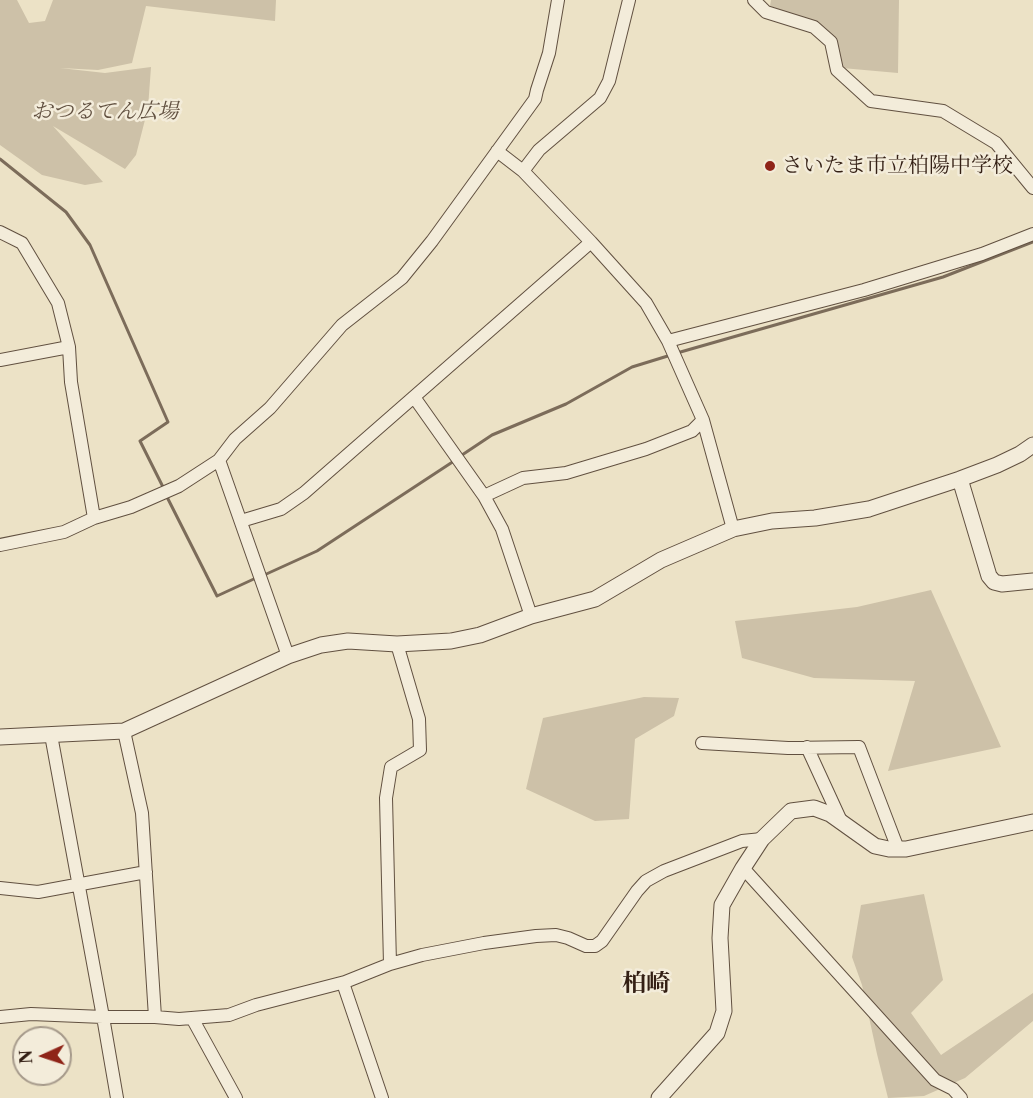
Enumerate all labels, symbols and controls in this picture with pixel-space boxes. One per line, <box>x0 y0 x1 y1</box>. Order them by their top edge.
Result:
park label: おつるてん広場 <box>32 99 178 125</box>
place label: さいたま市立柏陽中学校 <box>782 153 1013 179</box>
marker: さいたま市立柏陽中学校 <box>763 159 777 173</box>
district label: 柏崎 <box>622 970 670 998</box>
north arrow <box>12 1026 72 1086</box>
text: N <box>16 1049 36 1064</box>

